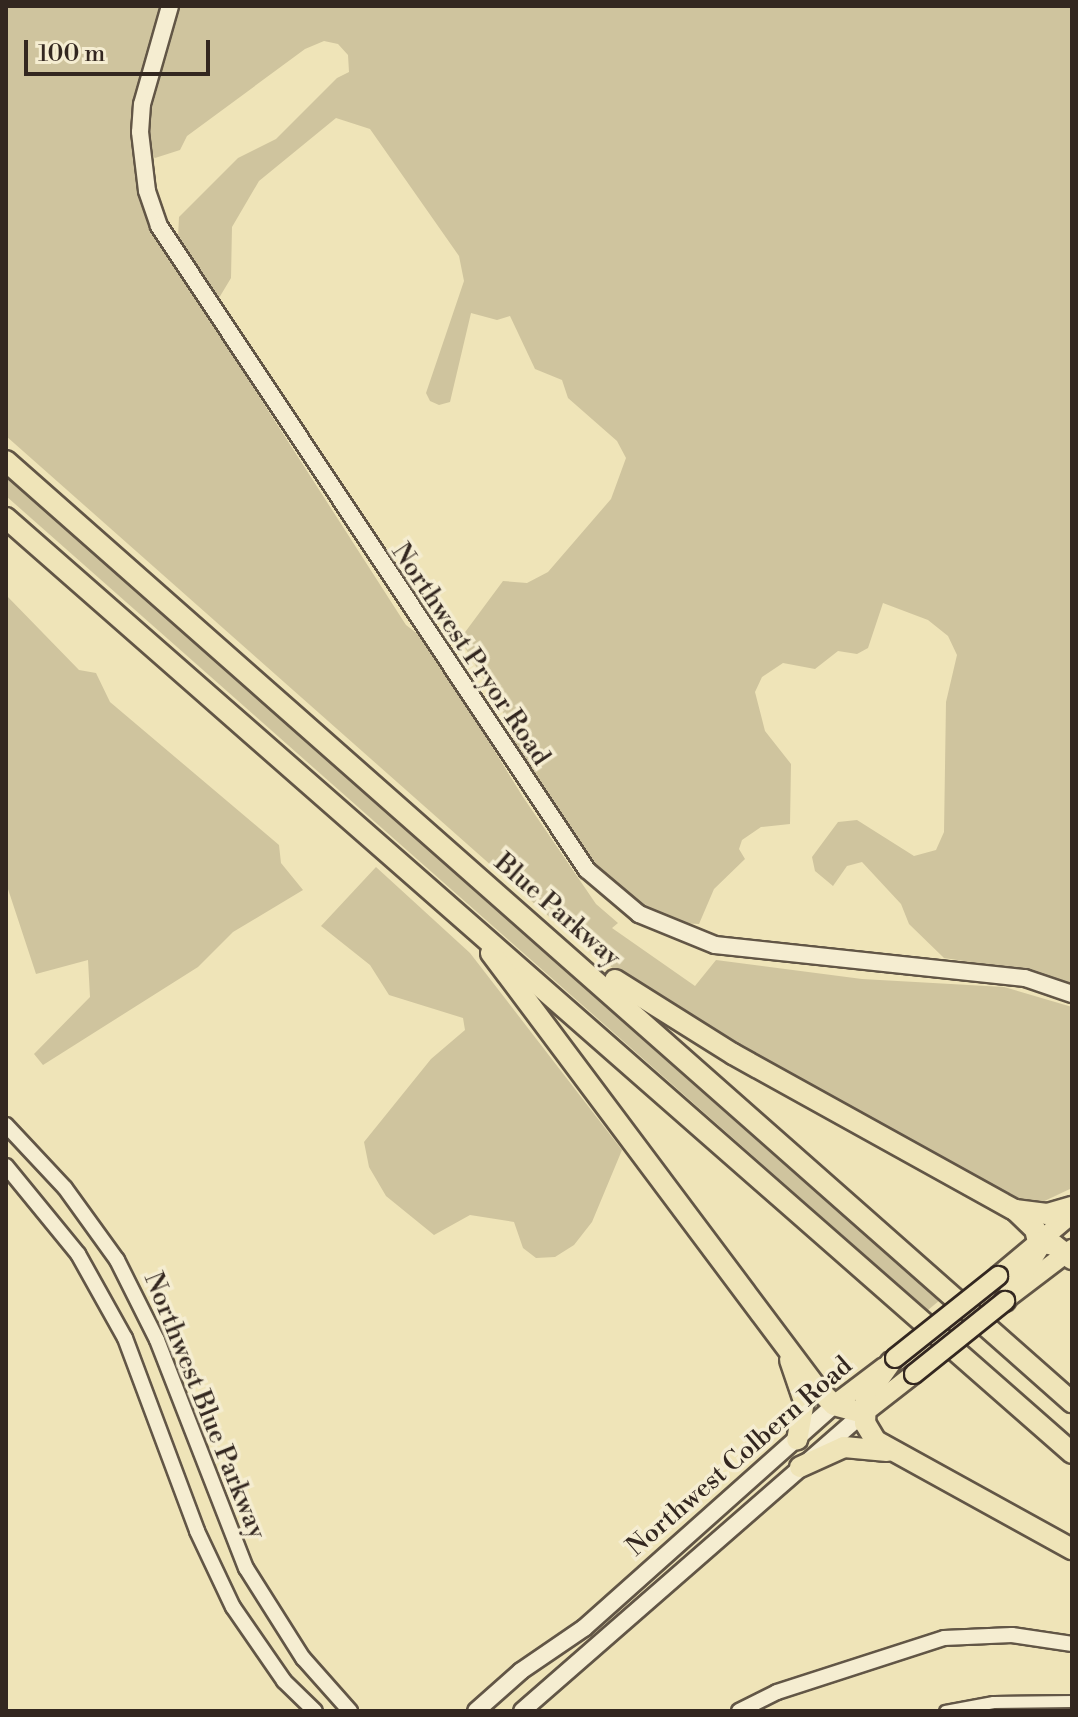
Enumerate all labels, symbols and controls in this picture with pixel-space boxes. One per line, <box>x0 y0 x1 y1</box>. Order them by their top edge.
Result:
scale bar <box>28 24 214 74</box>
text: 100 m <box>38 39 105 69</box>
street label: Northwest Pryor Road <box>384 538 556 772</box>
street label: Blue Parkway <box>488 848 626 974</box>
street label: Northwest Blue Parkway <box>136 1268 272 1544</box>
street label: Northwest Colbern Road <box>621 1351 859 1563</box>

